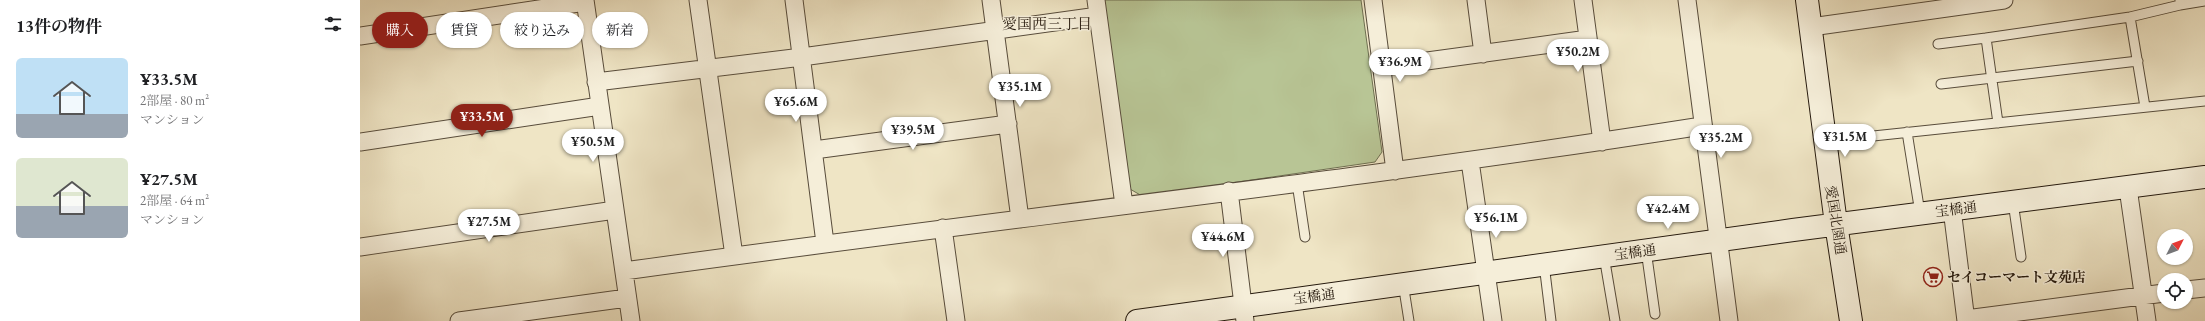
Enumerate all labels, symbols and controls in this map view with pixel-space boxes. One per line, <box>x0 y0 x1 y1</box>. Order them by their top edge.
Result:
chip: 購入 <box>372 12 428 48</box>
chip: 賃貸 <box>436 12 492 48</box>
chip: 絞り込み <box>500 12 584 48</box>
chip: 新着 <box>592 12 648 48</box>
icon: filters <box>322 13 344 35</box>
district label: 愛国西三丁目 <box>1002 14 1092 33</box>
text: 13件の物件 <box>16 15 102 37</box>
pin: ¥50.2M <box>1545 39 1611 73</box>
text: ¥50.2M <box>1556 43 1600 60</box>
pin: ¥36.9M <box>1367 49 1433 83</box>
text: ¥36.9M <box>1378 53 1422 70</box>
text: ¥33.5M <box>140 68 198 90</box>
icon: home <box>48 74 96 122</box>
pin: ¥35.1M <box>987 74 1053 108</box>
text: ¥35.1M <box>998 78 1042 95</box>
pin: ¥65.6M <box>763 89 829 123</box>
text: 2部屋 · 80 m² <box>140 92 209 109</box>
text: ¥65.6M <box>774 93 818 110</box>
pin: ¥33.5M <box>449 104 515 138</box>
text: ¥33.5M <box>460 108 504 125</box>
text: マンション <box>140 111 204 128</box>
pin: ¥39.5M <box>880 117 946 151</box>
text: ¥39.5M <box>891 121 935 138</box>
pin: ¥31.5M <box>1812 124 1878 158</box>
pin: ¥35.2M <box>1688 125 1754 159</box>
text: ¥31.5M <box>1823 128 1867 145</box>
pin: ¥50.5M <box>560 129 626 163</box>
text: ¥35.2M <box>1699 129 1743 146</box>
text: ¥50.5M <box>571 133 615 150</box>
text: ¥27.5M <box>140 168 198 190</box>
icon: home <box>48 174 96 222</box>
street label: 愛国北園通 <box>1822 184 1850 256</box>
text: 2部屋 · 64 m² <box>140 192 209 209</box>
pin: ¥42.4M <box>1635 196 1701 230</box>
street label: 宝橋通 <box>1934 198 1978 220</box>
text: ¥42.4M <box>1646 200 1690 217</box>
pin: ¥56.1M <box>1463 205 1529 239</box>
pin: ¥27.5M <box>456 209 522 243</box>
text: ¥56.1M <box>1474 209 1518 226</box>
text: マンション <box>140 211 204 228</box>
text: ¥27.5M <box>467 213 511 230</box>
pin: ¥44.6M <box>1190 224 1256 258</box>
text: ¥44.6M <box>1201 228 1245 245</box>
north arrow <box>2157 229 2193 265</box>
map controls <box>2157 229 2193 309</box>
street label: 宝橋通 <box>1613 240 1657 264</box>
supermarket icon: セイコーマート文苑店 <box>1922 266 1944 288</box>
place label: セイコーマート文苑店 <box>1947 268 2086 286</box>
button: locate <box>2157 273 2193 309</box>
street label: 宝橋通 <box>1292 284 1336 308</box>

